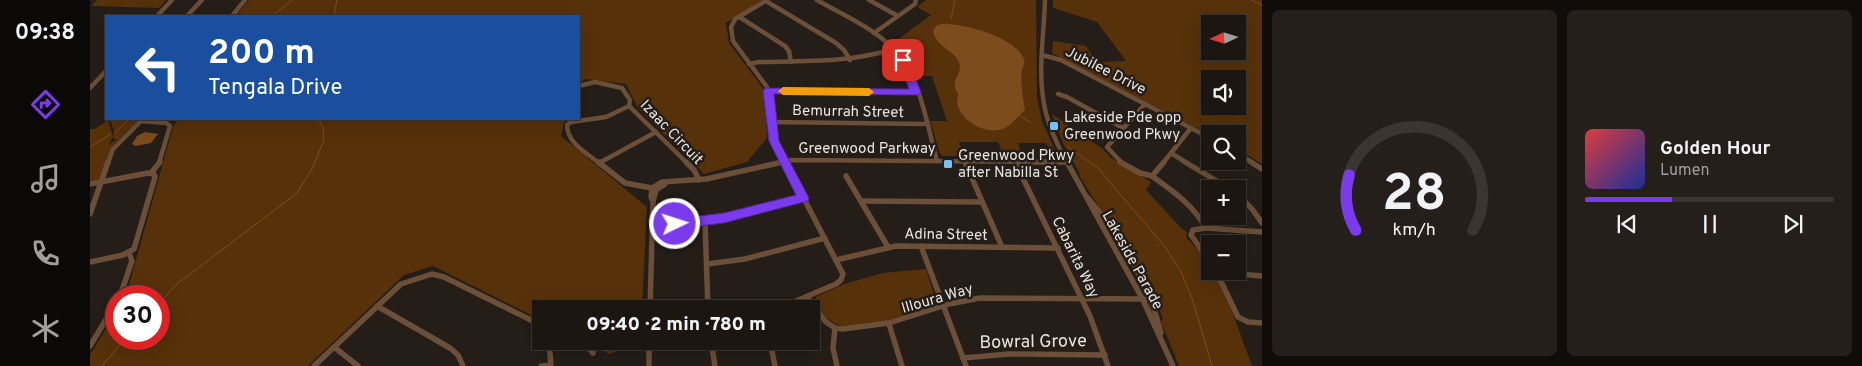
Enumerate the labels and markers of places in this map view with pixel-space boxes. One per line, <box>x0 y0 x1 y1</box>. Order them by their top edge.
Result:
pin <box>882 39 924 81</box>
place label: Lakeside Pde opp Greenwood Pkwy <box>1064 109 1181 145</box>
marker: Lakeside Pde opp Greenwood Pkwy <box>1048 120 1060 132</box>
place label: Greenwood Pkwy after Nabilla St <box>958 147 1074 183</box>
marker: Greenwood Pkwy after Nabilla St <box>942 158 954 170</box>

